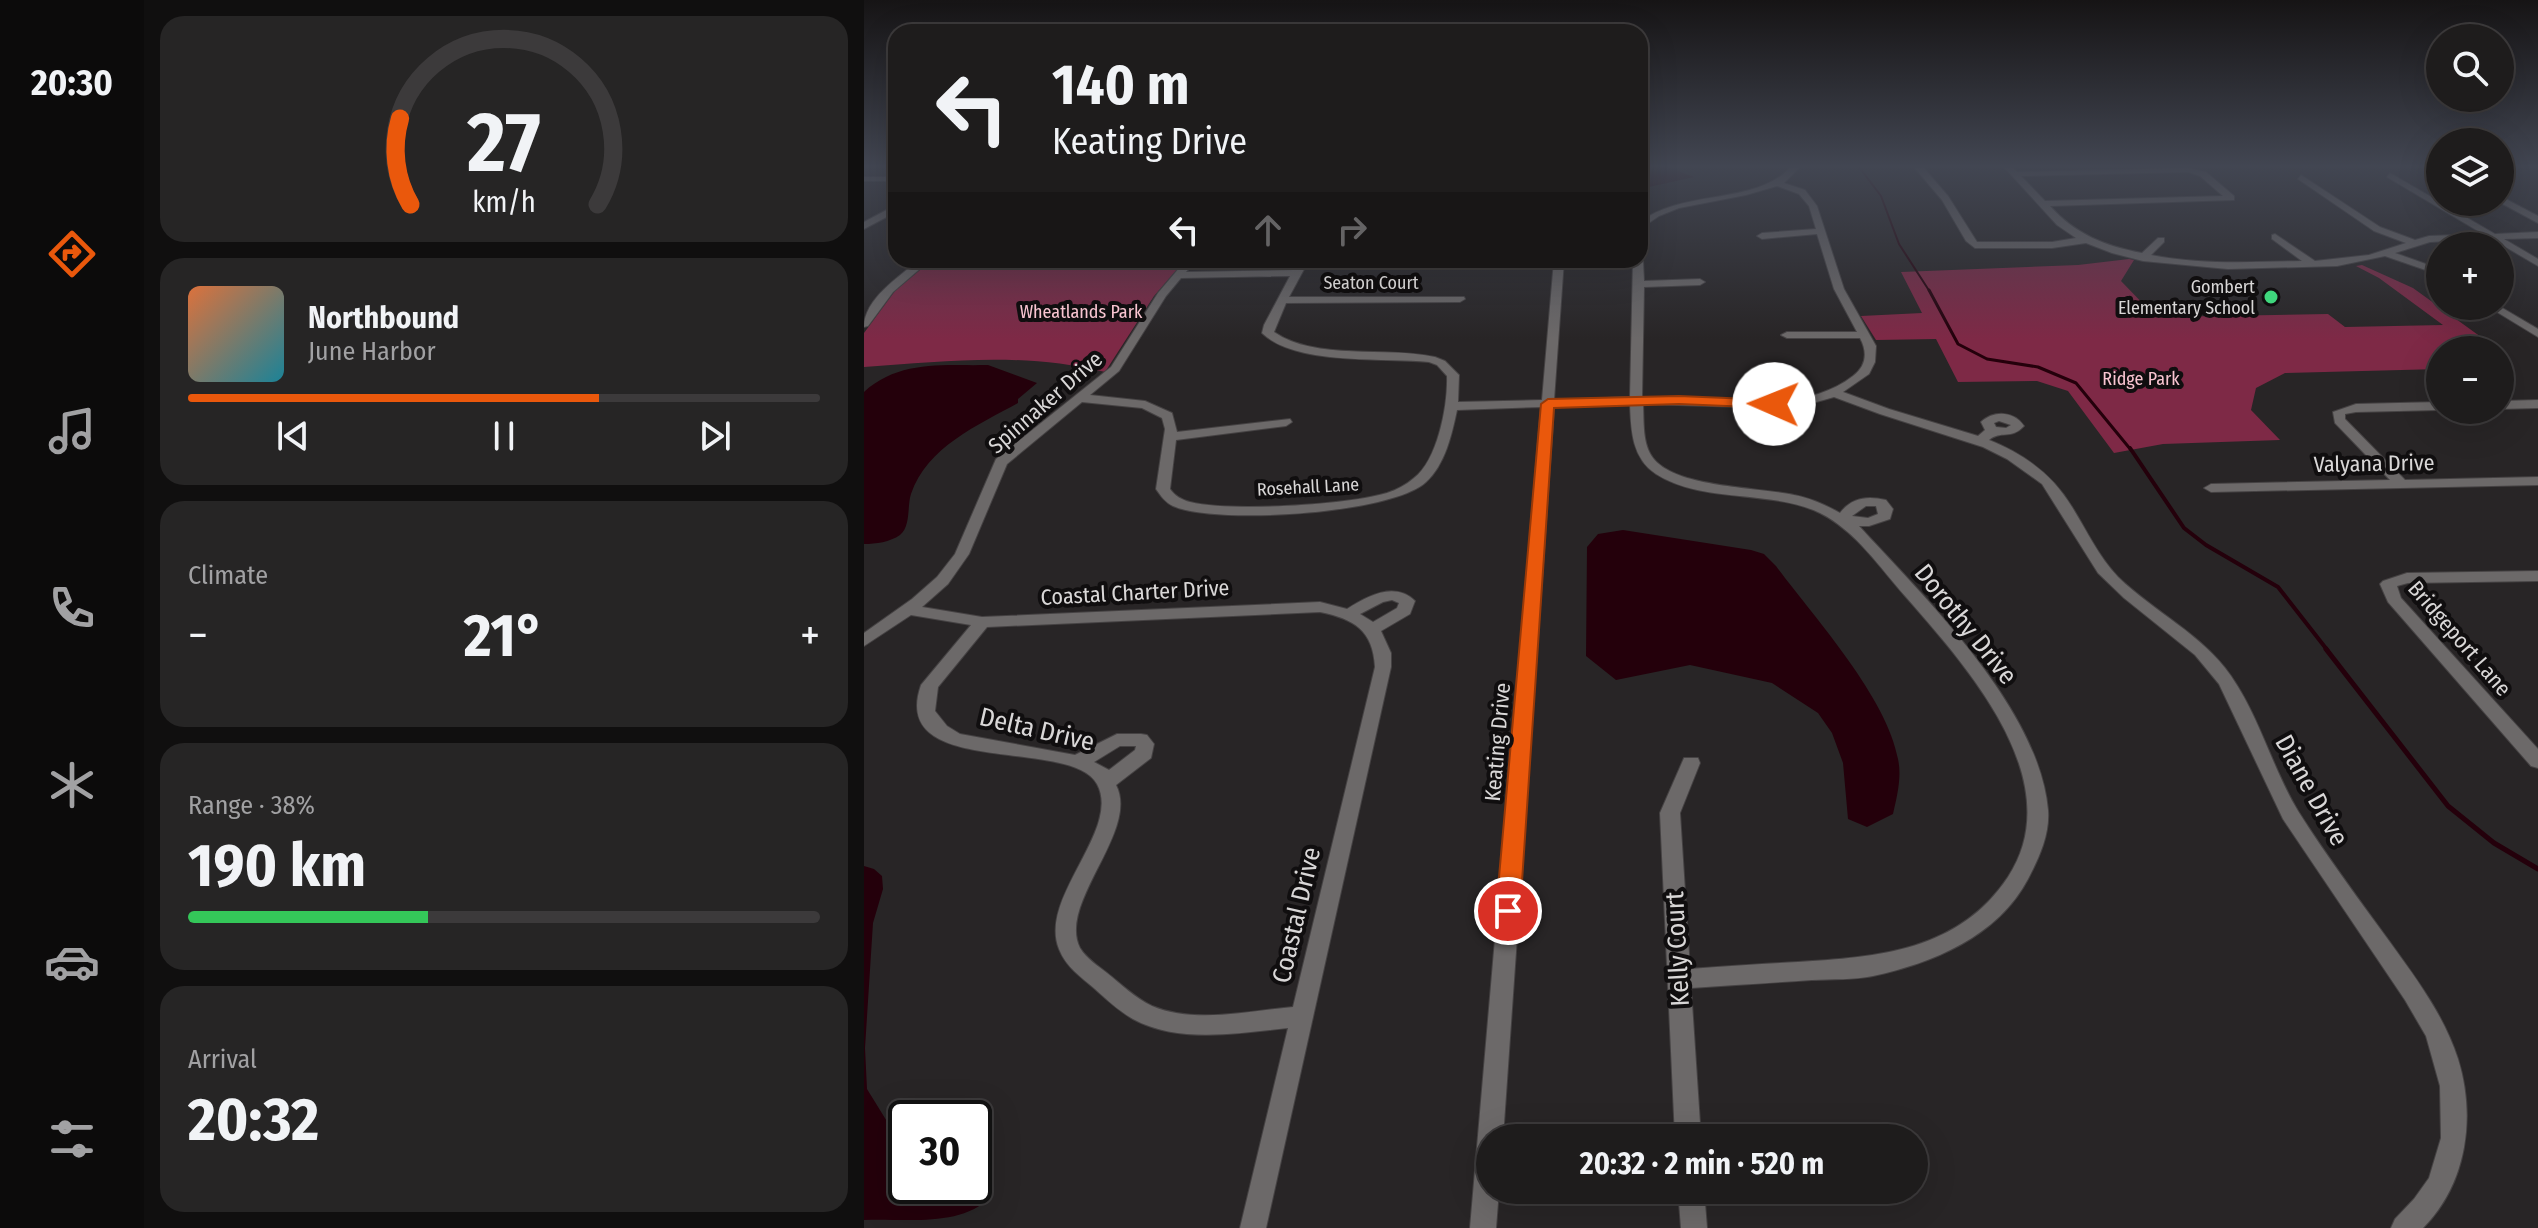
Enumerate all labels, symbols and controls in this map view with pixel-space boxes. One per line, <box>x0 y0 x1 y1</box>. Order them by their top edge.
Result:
map controls <box>2426 24 2514 424</box>
button: search <box>2426 24 2514 112</box>
text: 140 m <box>1052 52 1189 119</box>
icon: left <box>920 56 1024 160</box>
text: 20:30 <box>31 61 113 105</box>
text: 27 <box>466 93 541 193</box>
text: Keating Drive <box>1052 120 1247 164</box>
button: layers <box>2426 128 2514 216</box>
text: km/h <box>472 185 536 220</box>
icon: left <box>1162 208 1206 252</box>
icon: ahead <box>1246 208 1290 252</box>
icon: right <box>1330 208 1374 252</box>
icon: directions <box>44 226 100 282</box>
button: + <box>2426 232 2514 320</box>
street label: Seaton Court <box>1323 272 1419 294</box>
place label: Gombert Elementary School <box>2118 276 2255 319</box>
marker: Gombert Elementary School <box>2262 288 2280 306</box>
text: Northbound <box>308 300 459 336</box>
park label: Wheatlands Park <box>1020 301 1143 323</box>
text: June Harbor <box>308 336 436 367</box>
button: − <box>2426 336 2514 424</box>
street label: Spinnaker Drive <box>983 345 1108 459</box>
position arrow <box>1732 362 1816 446</box>
park label: Ridge Park <box>2102 368 2180 390</box>
icon: music <box>44 403 100 459</box>
icon: previous <box>271 414 315 458</box>
icon: pause <box>482 414 526 458</box>
icon: next <box>693 414 737 458</box>
street label: Valyana Drive <box>2313 449 2435 478</box>
street label: Rosehall Lane <box>1256 473 1360 501</box>
street label: Dorothy Drive <box>1908 558 2023 691</box>
text: Climate <box>188 560 268 591</box>
street label: Coastal Charter Drive <box>1040 574 1230 611</box>
street label: Bridgeport Lane <box>2402 575 2517 702</box>
icon: phone <box>44 580 100 636</box>
text: 21° <box>464 600 544 672</box>
text: − <box>188 609 208 662</box>
text: + <box>800 609 820 662</box>
street label: Keating Drive <box>1479 681 1516 803</box>
street label: Delta Drive <box>976 701 1097 758</box>
street label: Diane Drive <box>2268 729 2355 851</box>
icon: climate <box>44 757 100 813</box>
text: Range · 38% <box>188 790 315 821</box>
text: 190 km <box>188 830 366 902</box>
street label: Coastal Drive <box>1266 844 1327 986</box>
pin <box>1474 877 1542 945</box>
icon: arrive <box>1486 889 1530 933</box>
street label: Kelly Court <box>1659 890 1696 1007</box>
icon: car <box>44 934 100 990</box>
text: Arrival <box>188 1044 257 1075</box>
text: 20:32 <box>188 1084 319 1156</box>
speed limit sign: 30 <box>888 1100 992 1204</box>
icon: filters <box>44 1111 100 1167</box>
text: 20:32 · 2 min · 520 m <box>1580 1146 1824 1182</box>

